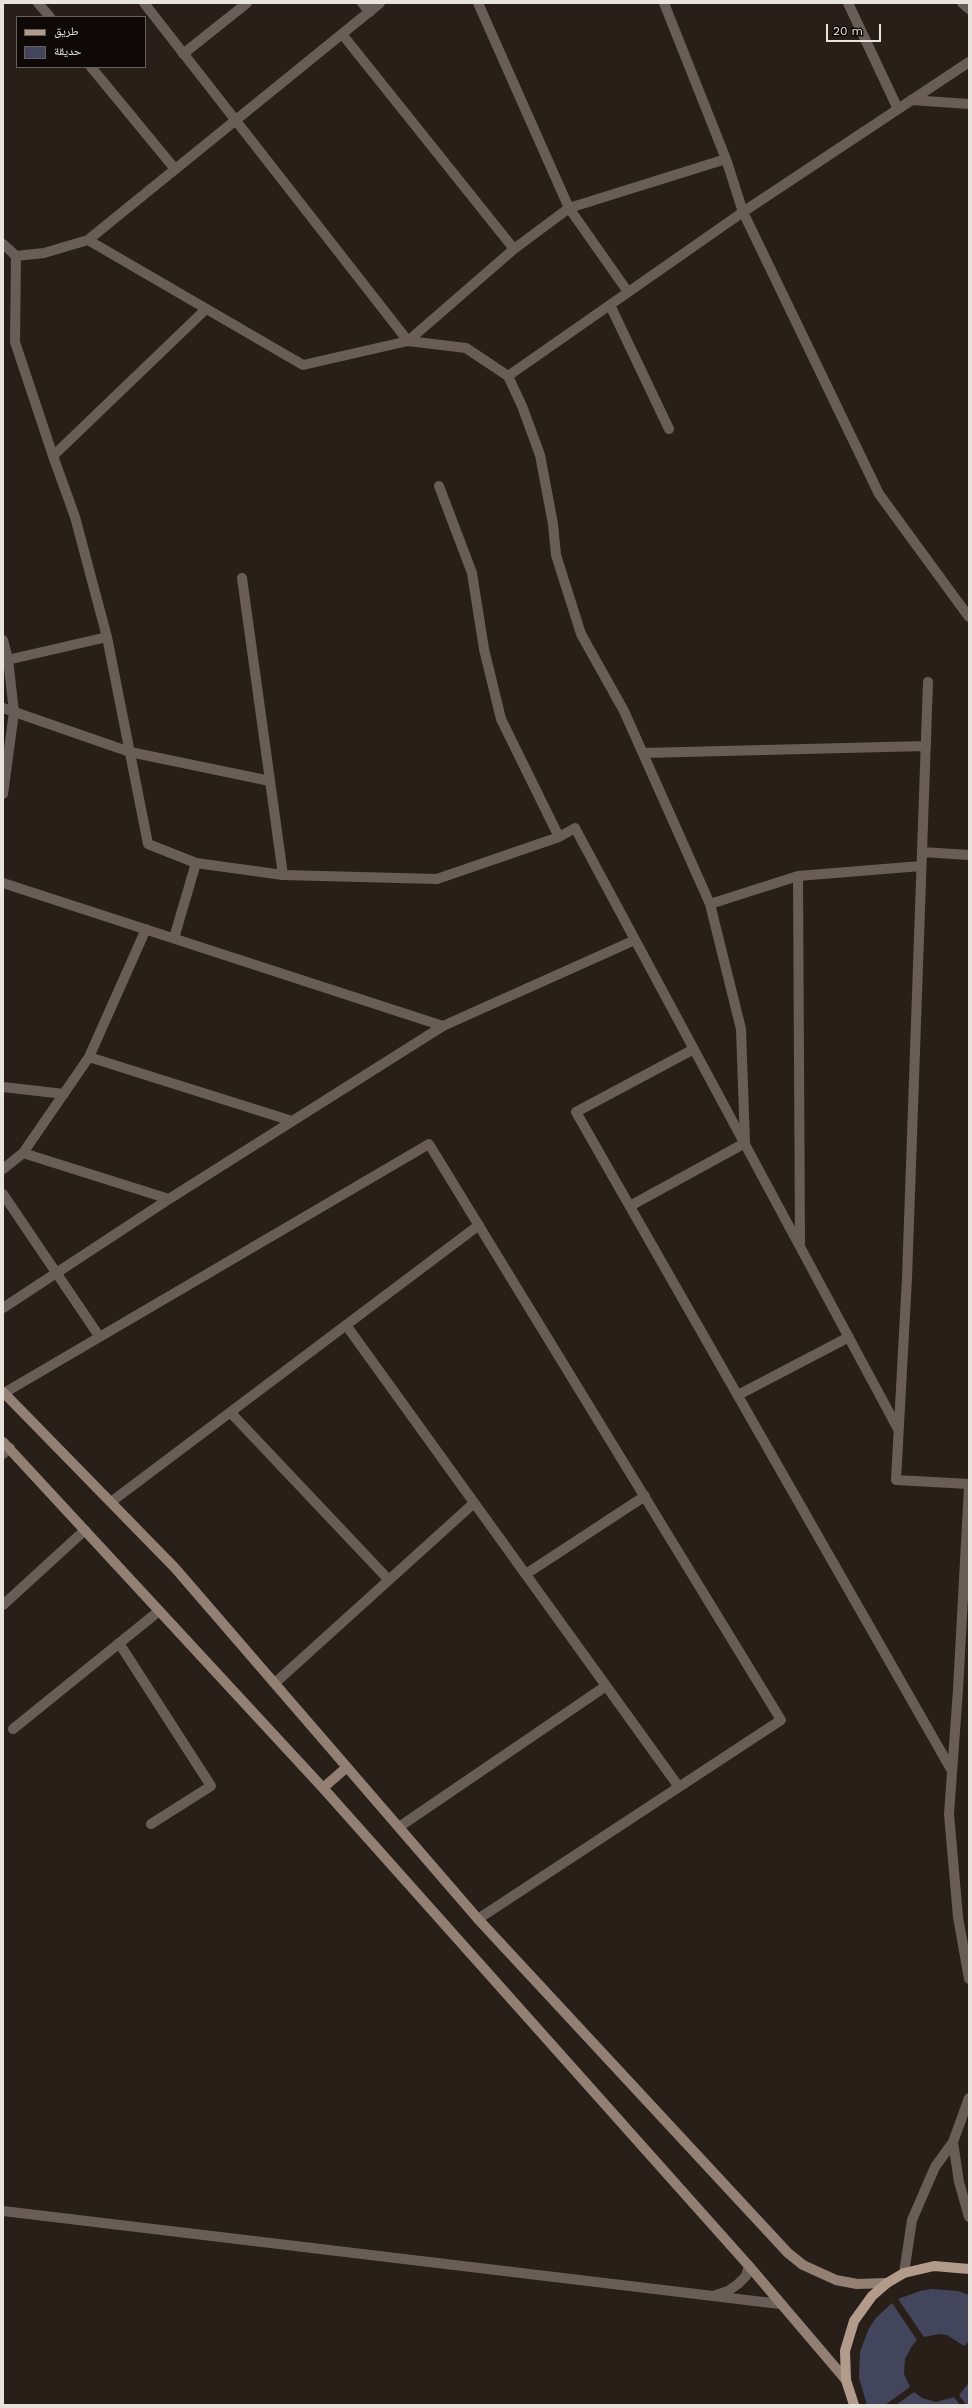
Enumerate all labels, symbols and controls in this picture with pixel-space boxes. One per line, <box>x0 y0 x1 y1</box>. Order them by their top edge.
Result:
legend <box>16 16 146 68</box>
scale bar <box>828 16 883 42</box>
text: طريق <box>54 24 79 38</box>
text: 20 m <box>833 24 863 38</box>
text: حديقة <box>54 44 82 58</box>

